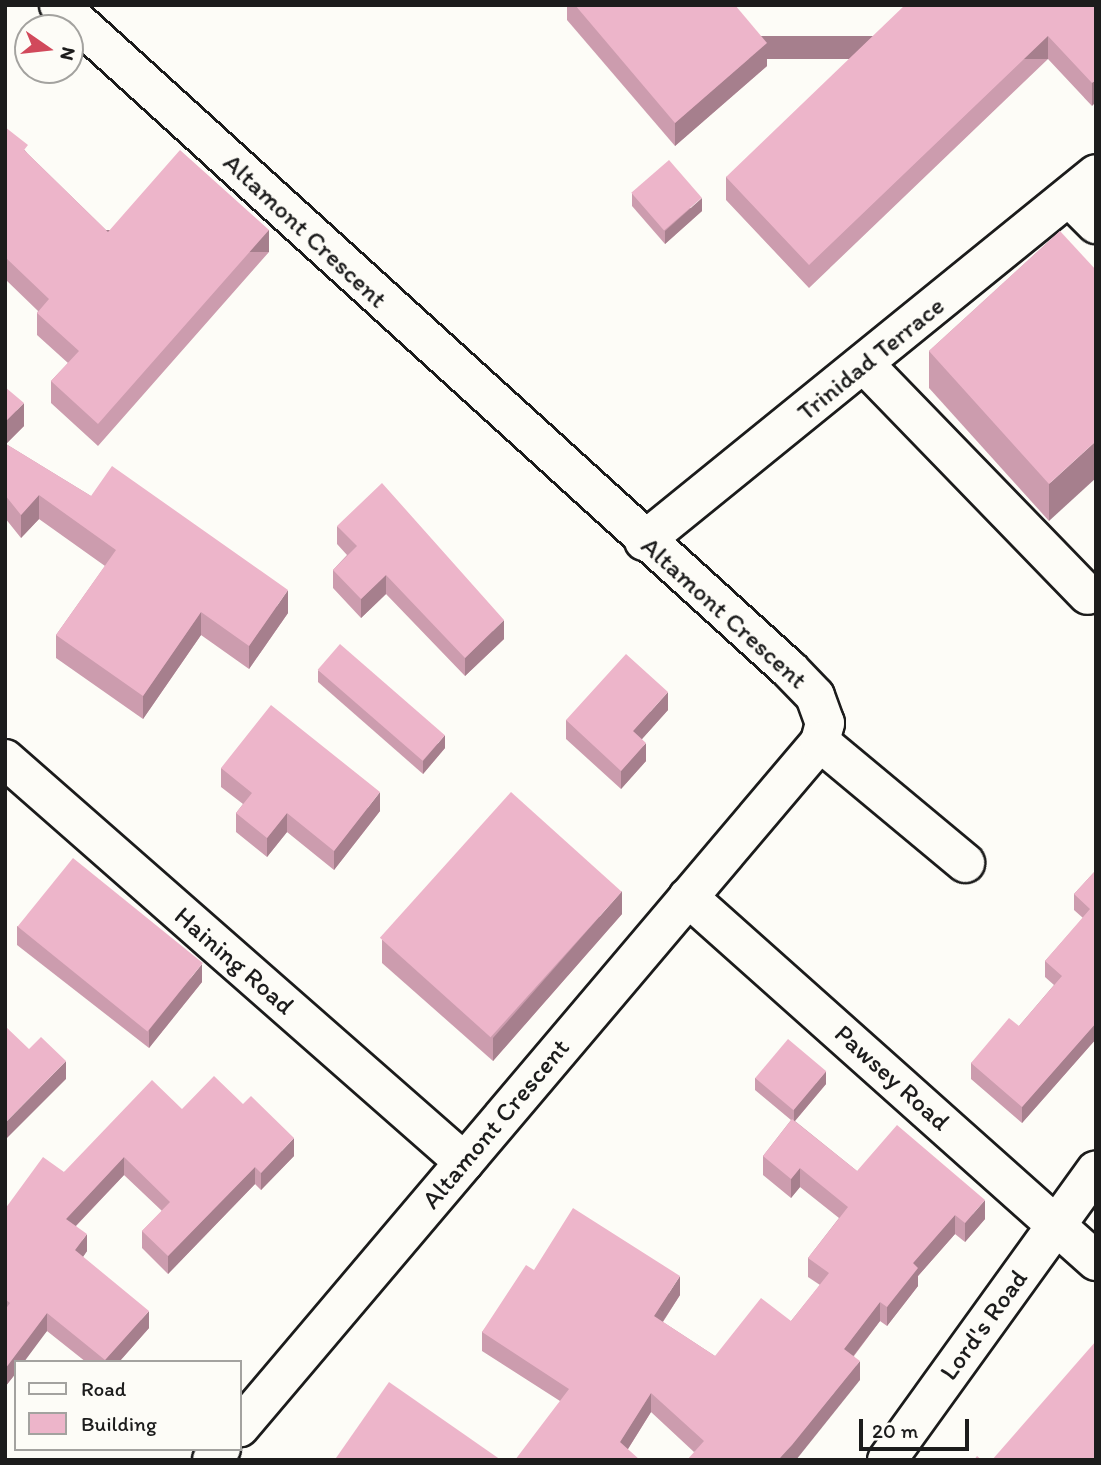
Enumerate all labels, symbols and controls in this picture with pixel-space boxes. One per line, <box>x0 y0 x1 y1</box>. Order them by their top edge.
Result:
north arrow <box>14 14 84 84</box>
text: N <box>55 45 81 63</box>
street label: Altamont Crescent <box>217 147 393 315</box>
street label: Trinidad Terrace <box>791 290 951 428</box>
street label: Altamont Crescent <box>635 530 813 696</box>
street label: Haining Road <box>168 901 300 1021</box>
street label: Pawsey Road <box>828 1018 956 1138</box>
street label: Altamont Crescent <box>416 1033 576 1215</box>
street label: Lord's Road <box>933 1264 1035 1386</box>
legend <box>14 1360 242 1451</box>
text: Road <box>81 1376 126 1401</box>
scale bar <box>863 1406 973 1450</box>
text: Building <box>81 1411 157 1436</box>
text: 20 m <box>872 1418 918 1443</box>

